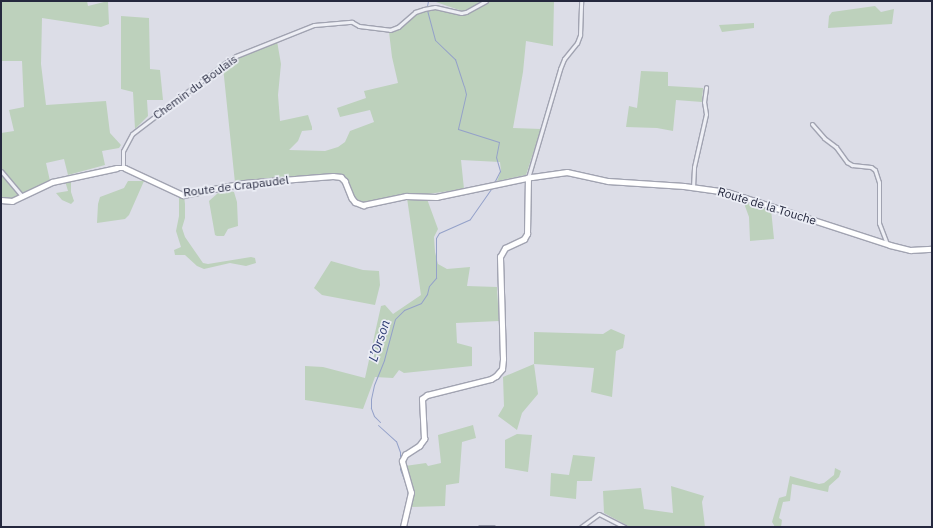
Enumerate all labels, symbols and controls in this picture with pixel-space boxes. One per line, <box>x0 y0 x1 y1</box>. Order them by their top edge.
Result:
street label: Chemin du Boulais <box>150 52 240 122</box>
street label: Route de Crapaudel <box>182 172 290 200</box>
street label: Route de la Touche <box>716 184 818 228</box>
water label: L’Orson <box>366 318 394 364</box>

